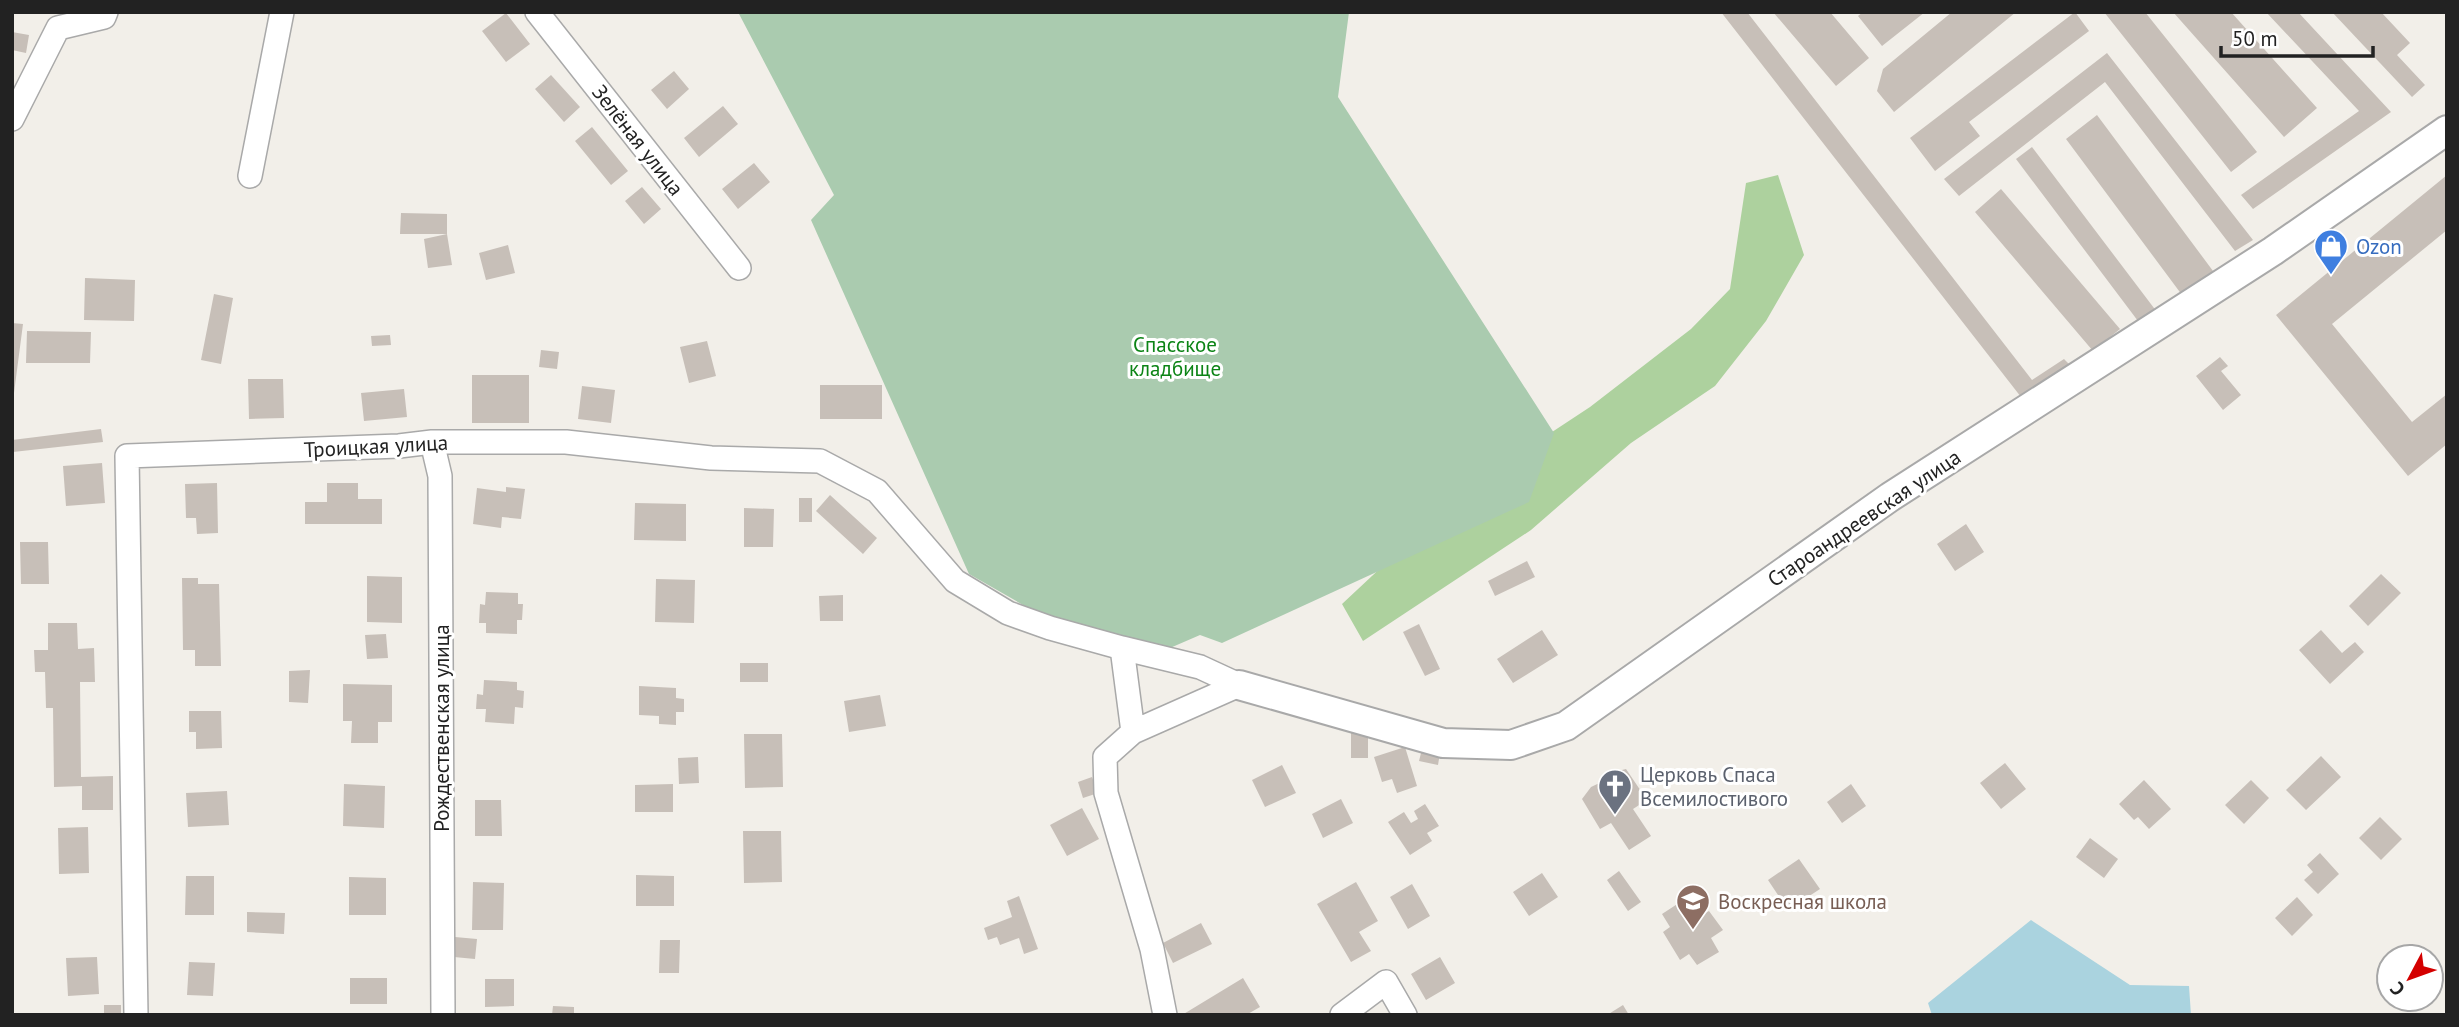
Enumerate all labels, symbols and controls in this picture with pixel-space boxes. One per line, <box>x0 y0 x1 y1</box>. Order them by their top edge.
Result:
scale bar <box>2221 14 2373 58</box>
text: 50 m <box>2232 25 2278 52</box>
street label: Зелёная улица <box>586 79 690 201</box>
shop icon: Ozon <box>2312 227 2350 276</box>
place label: Ozon <box>2356 233 2402 260</box>
park label: Спасское кладбище <box>1129 331 1221 382</box>
street label: Троицкая улица <box>303 429 449 463</box>
street label: Староандреевская улица <box>1762 443 1966 593</box>
street label: Рождественская улица <box>428 624 455 832</box>
place label: Церковь Спаса Всемилостивого <box>1640 761 1788 812</box>
church icon: Церковь Спаса Всемилостивого <box>1596 767 1634 816</box>
school or university icon: Воскресная школа <box>1674 882 1712 931</box>
place label: Воскресная школа <box>1718 888 1887 915</box>
north arrow <box>2375 943 2445 1013</box>
text: С <box>2384 977 2410 1001</box>

